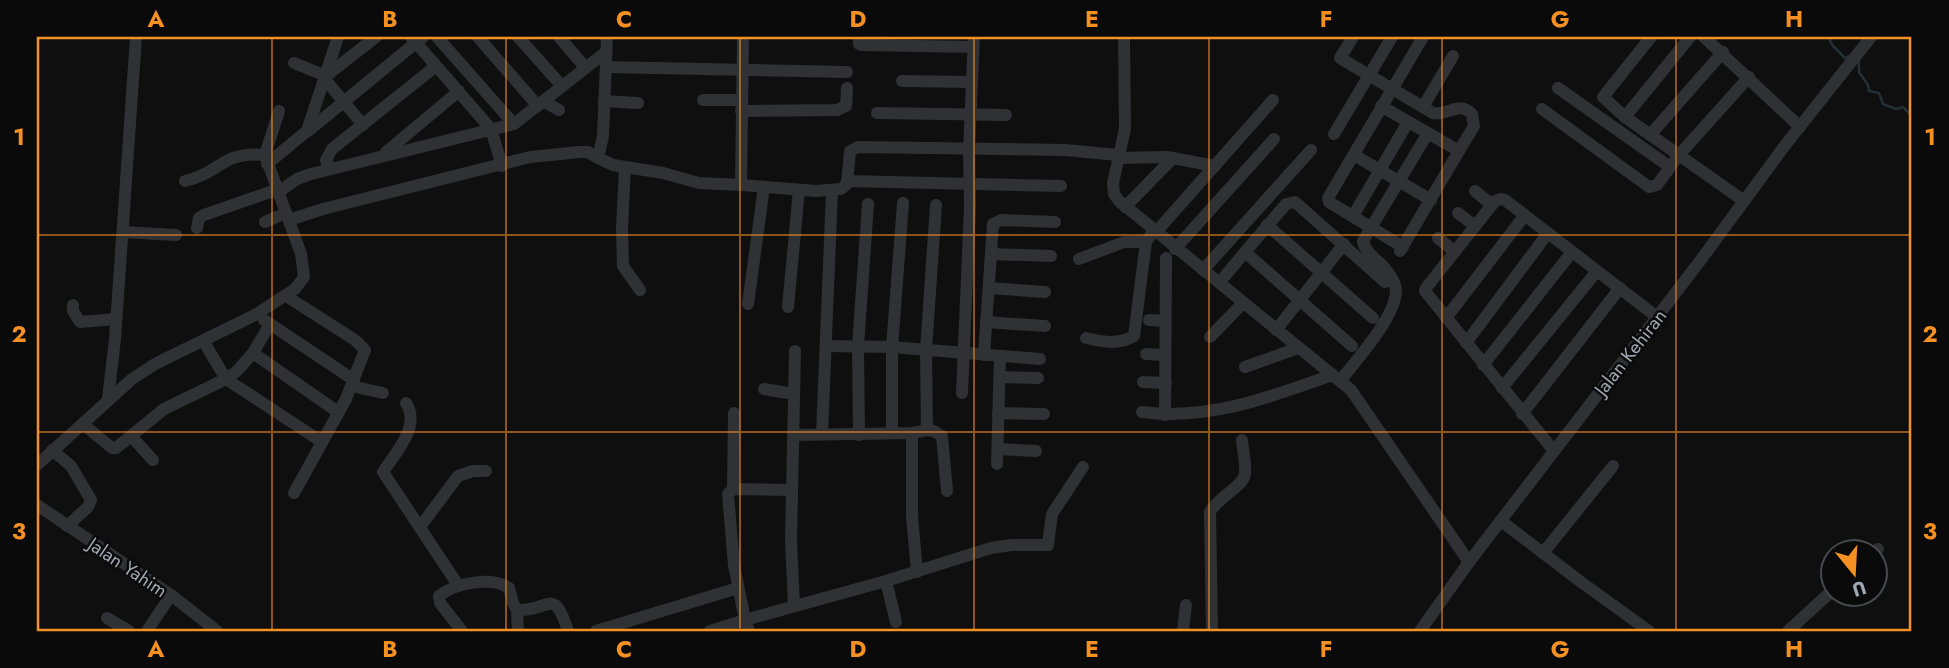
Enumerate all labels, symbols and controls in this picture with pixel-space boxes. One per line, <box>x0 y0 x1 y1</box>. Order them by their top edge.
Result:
text: A <box>147 2 165 36</box>
text: B <box>382 2 398 36</box>
text: C <box>616 2 632 36</box>
text: D <box>850 2 867 36</box>
text: E <box>1085 2 1099 36</box>
text: F <box>1320 2 1332 36</box>
text: G <box>1551 2 1569 36</box>
text: H <box>1785 2 1803 36</box>
text: 1 <box>13 120 25 154</box>
text: 1 <box>1924 120 1936 154</box>
street label: Jalan Kehiran <box>1586 303 1673 404</box>
text: 2 <box>11 317 27 351</box>
text: 2 <box>1922 317 1938 351</box>
text: 3 <box>12 514 26 548</box>
text: 3 <box>1923 514 1937 548</box>
street label: Jalan Yahim <box>80 529 173 604</box>
north arrow <box>1820 538 1890 608</box>
text: U <box>1849 574 1870 604</box>
text: A <box>147 632 165 666</box>
text: B <box>382 632 398 666</box>
text: C <box>616 632 632 666</box>
text: D <box>850 632 867 666</box>
text: E <box>1085 632 1099 666</box>
text: F <box>1320 632 1332 666</box>
text: G <box>1551 632 1569 666</box>
text: H <box>1785 632 1803 666</box>

